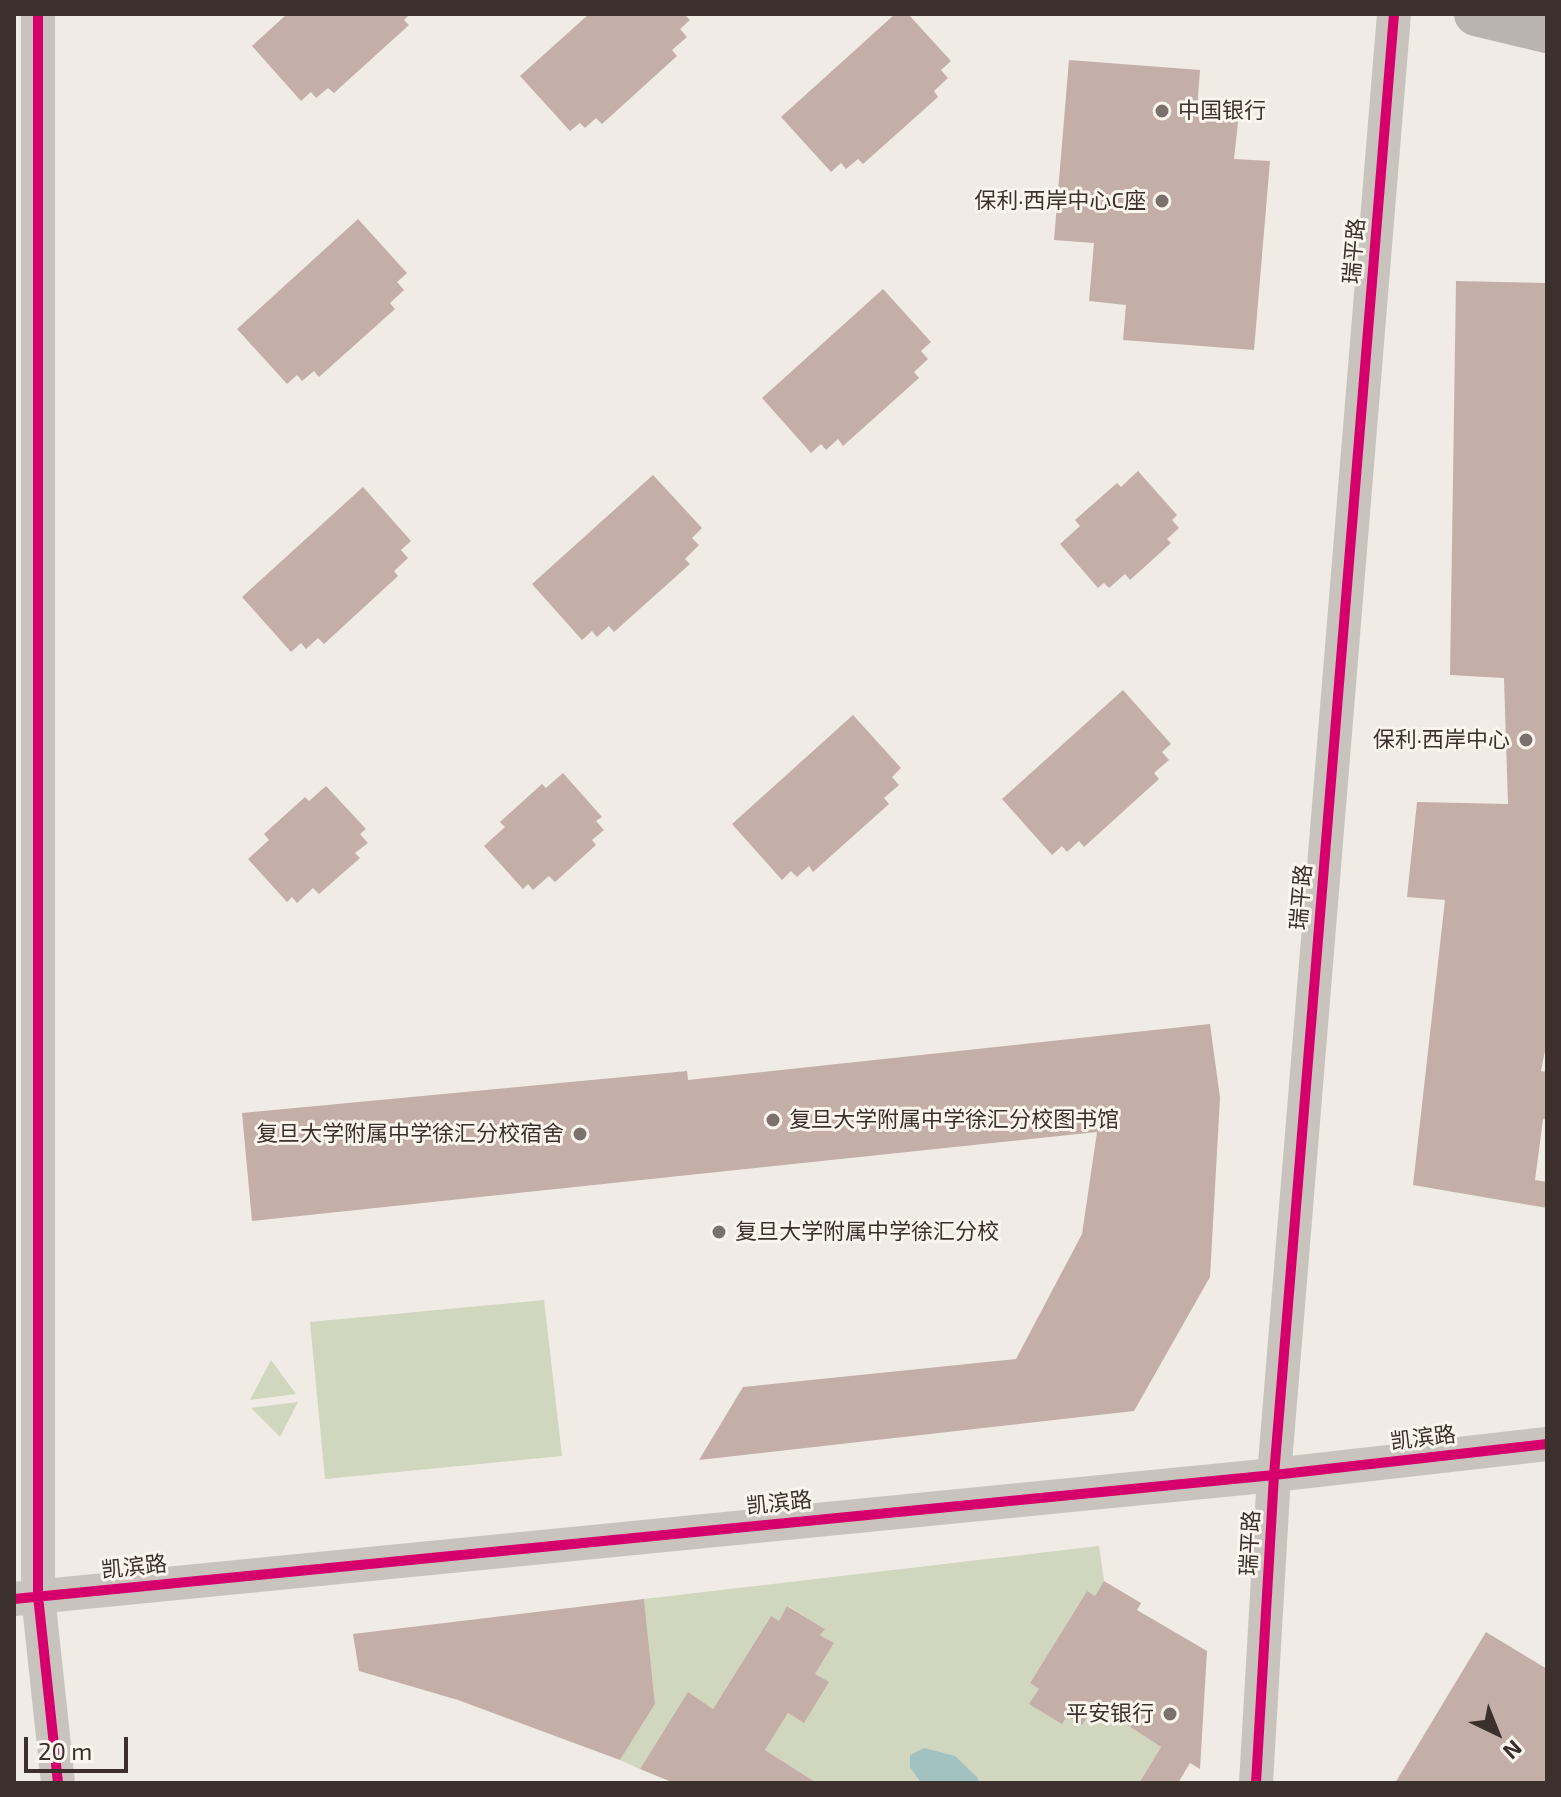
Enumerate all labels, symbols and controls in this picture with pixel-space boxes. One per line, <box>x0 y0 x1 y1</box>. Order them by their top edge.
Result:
place label: 中国银行 <box>1178 98 1266 124</box>
marker: 中国银行 <box>1153 102 1171 120</box>
place label: 保利·西岸中心C座 <box>974 188 1146 214</box>
marker: 保利·西岸中心C座 <box>1153 192 1171 210</box>
street label: 瑞平路 <box>1338 217 1370 285</box>
place label: 保利·西岸中心 <box>1373 727 1510 753</box>
marker: 保利·西岸中心 <box>1517 731 1535 749</box>
street label: 瑞平路 <box>1285 863 1317 931</box>
place label: 复旦大学附属中学徐汇分校图书馆 <box>789 1107 1119 1133</box>
marker: 复旦大学附属中学徐汇分校图书馆 <box>764 1111 782 1129</box>
place label: 复旦大学附属中学徐汇分校宿舍 <box>256 1121 564 1147</box>
marker: 复旦大学附属中学徐汇分校宿舍 <box>571 1125 589 1143</box>
place label: 复旦大学附属中学徐汇分校 <box>735 1219 999 1245</box>
marker: 复旦大学附属中学徐汇分校 <box>710 1223 728 1241</box>
street label: 凯滨路 <box>1389 1421 1457 1455</box>
street label: 凯滨路 <box>745 1486 813 1520</box>
street label: 瑞平路 <box>1235 1509 1265 1577</box>
street label: 凯滨路 <box>100 1550 168 1584</box>
north arrow <box>1457 1693 1537 1773</box>
place label: 平安银行 <box>1066 1701 1154 1727</box>
marker: 平安银行 <box>1161 1705 1179 1723</box>
scale bar <box>28 1721 132 1771</box>
text: 20 m <box>38 1736 92 1765</box>
text: N <box>1499 1736 1528 1765</box>

